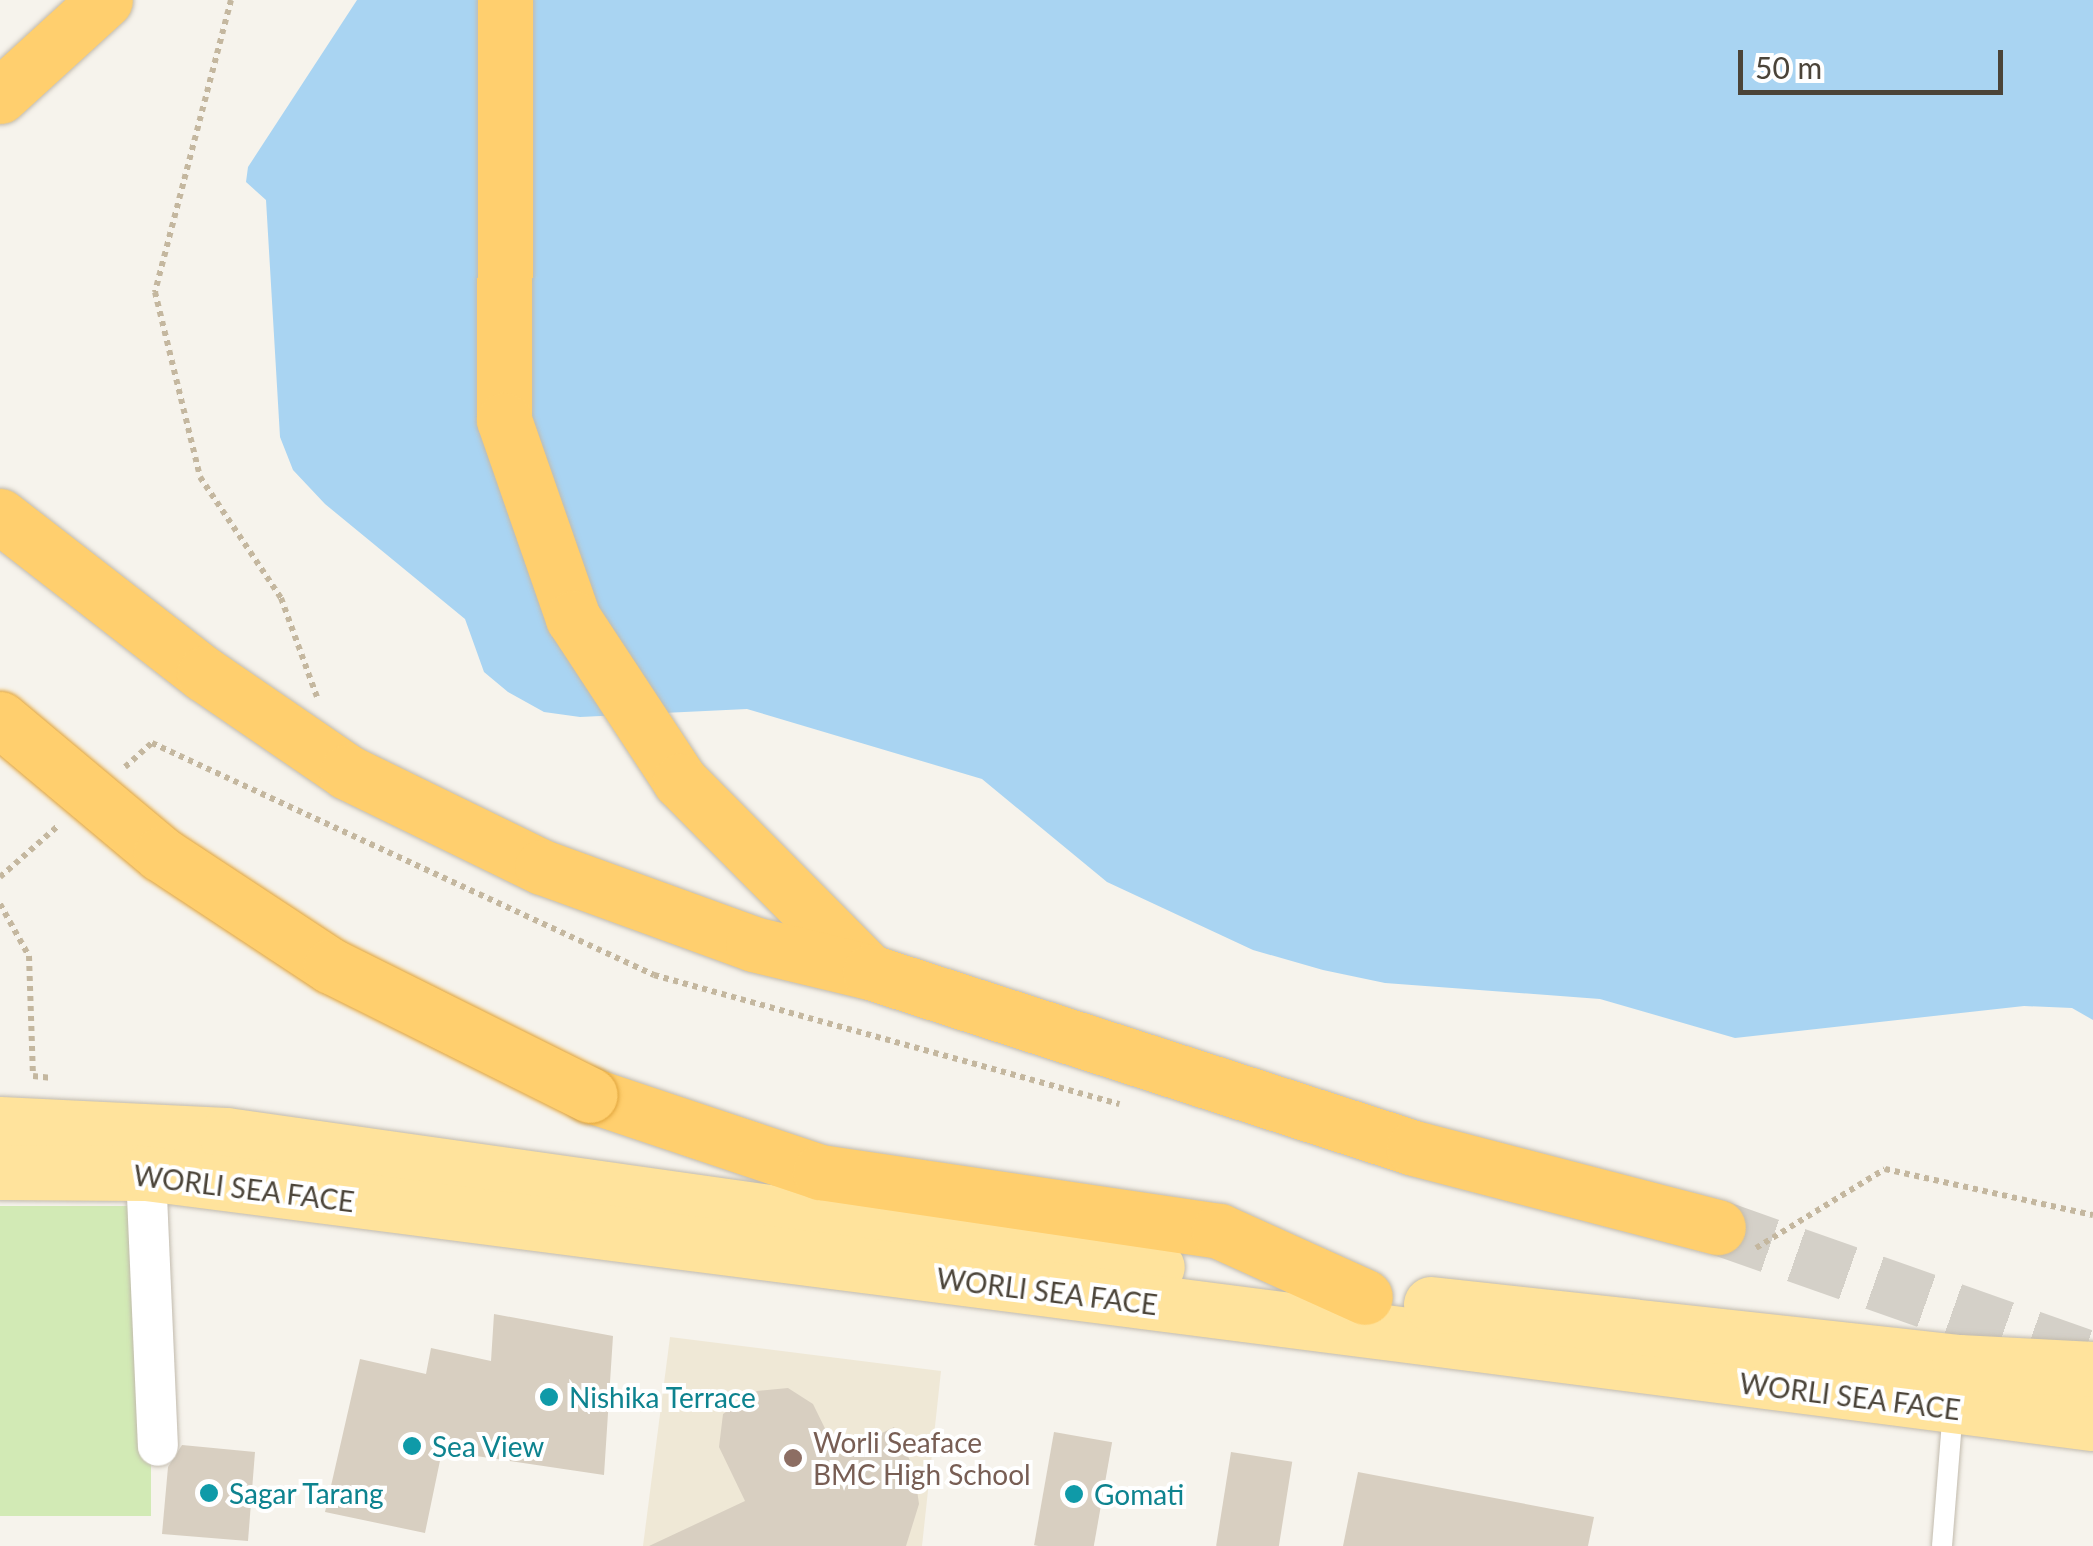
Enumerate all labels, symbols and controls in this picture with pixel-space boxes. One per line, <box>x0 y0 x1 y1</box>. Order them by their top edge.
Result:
scale bar <box>1743 30 2008 92</box>
text: 50 m <box>1755 49 1822 85</box>
street label: WORLI SEA FACE <box>131 1158 357 1218</box>
street label: WORLI SEA FACE <box>934 1261 1160 1321</box>
street label: WORLI SEA FACE <box>1737 1366 1963 1426</box>
place label: Nishika Terrace <box>569 1380 757 1414</box>
marker: Nishika Terrace <box>538 1386 560 1408</box>
place label: Worli Seaface BMC High School <box>813 1425 1031 1491</box>
place label: Sea View <box>432 1429 545 1463</box>
marker: Sea View <box>401 1435 423 1457</box>
marker: Worli Seaface BMC High School <box>782 1447 804 1469</box>
place label: Sagar Tarang <box>229 1476 385 1510</box>
place label: Gomati <box>1094 1477 1184 1511</box>
marker: Sagar Tarang <box>198 1482 220 1504</box>
marker: Gomati <box>1063 1483 1085 1505</box>

